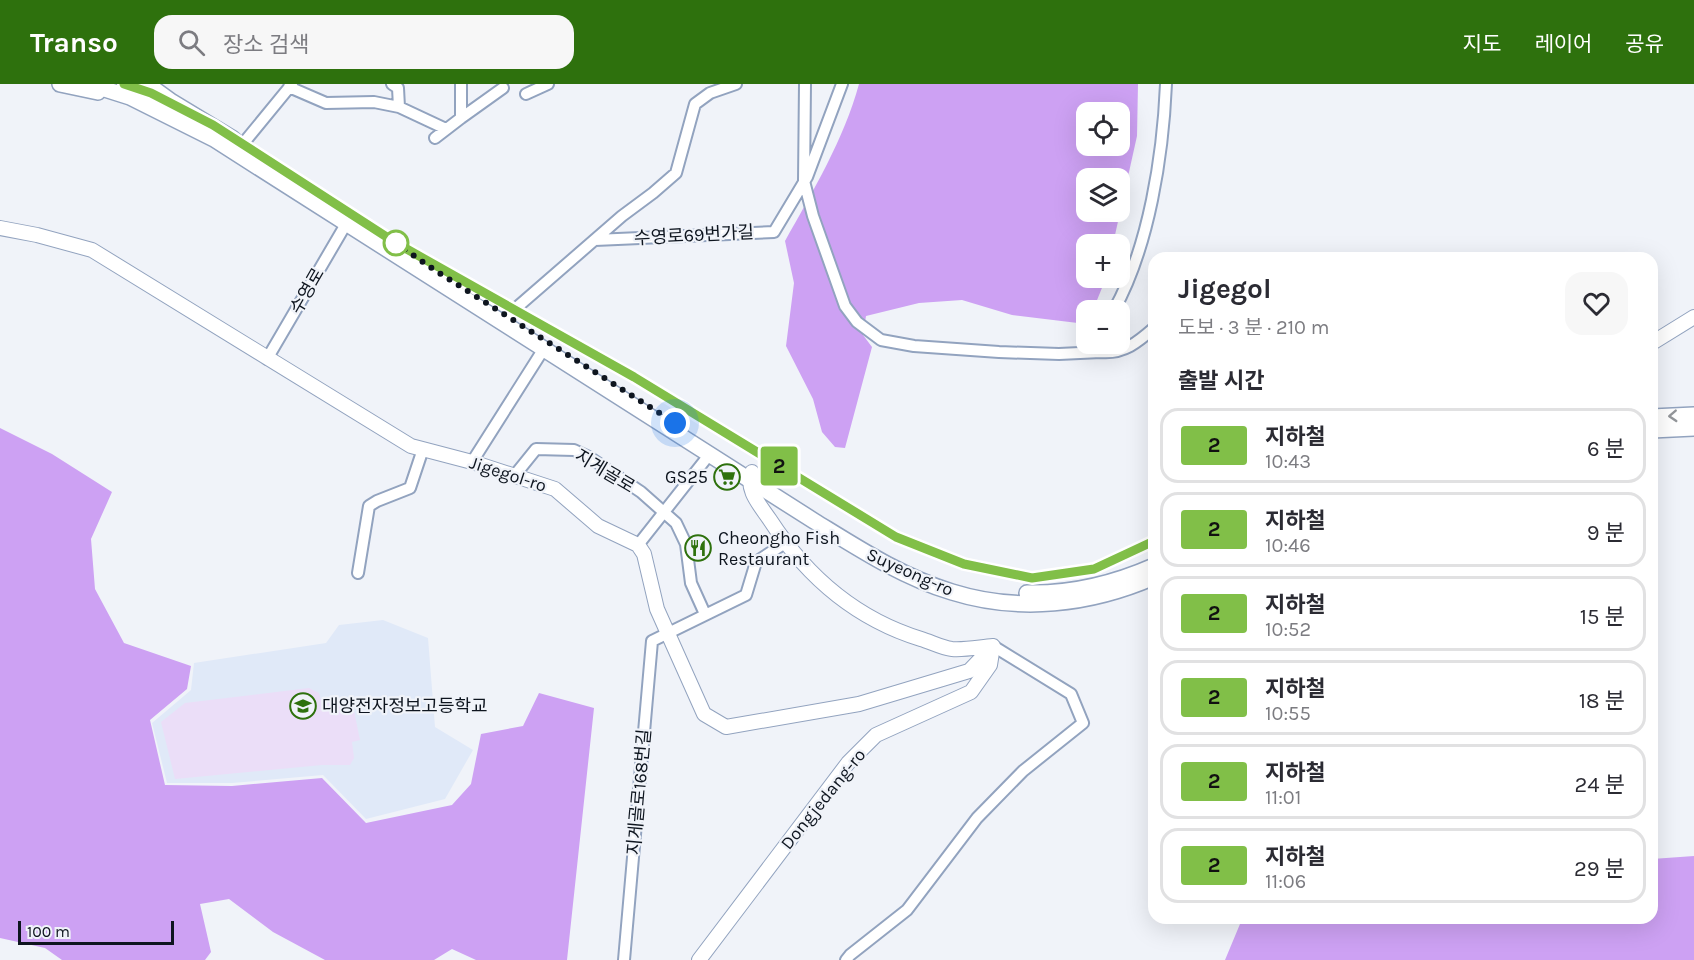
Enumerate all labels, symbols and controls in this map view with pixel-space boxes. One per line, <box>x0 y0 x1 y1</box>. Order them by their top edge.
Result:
search box <box>154 15 574 69</box>
text: Transo <box>30 26 118 59</box>
icon: search <box>175 26 208 59</box>
text: 장소 검색 <box>223 32 309 58</box>
text: 지도 <box>1463 32 1501 56</box>
text: 레이어 <box>1534 32 1592 56</box>
text: 공유 <box>1625 32 1664 56</box>
map controls <box>1076 102 1130 354</box>
button: locate <box>1076 102 1130 156</box>
button: layers <box>1076 168 1130 222</box>
street label: 수영로69번가길 <box>633 221 755 249</box>
unlabelled marker <box>383 230 409 256</box>
button: + <box>1076 234 1130 288</box>
street label: 수영로 <box>285 264 329 318</box>
text: Jigegol <box>1178 272 1271 305</box>
button: heart <box>1565 272 1628 335</box>
button: − <box>1076 300 1130 354</box>
text: 도보 · 3 분 · 210 m <box>1178 316 1329 339</box>
text: 출발 시간 <box>1178 368 1265 394</box>
your location <box>660 408 690 438</box>
one-way arrow <box>1668 410 1677 423</box>
text: 지하철 <box>1265 424 1326 450</box>
text: 2 <box>1208 433 1220 457</box>
text: 6 분 <box>1587 436 1625 462</box>
street label: 지게골로 <box>571 445 639 497</box>
line badge: 2 <box>760 446 798 485</box>
text: 10:43 <box>1265 450 1311 473</box>
street label: Jigegol-ro <box>467 451 549 497</box>
text: 2 <box>773 454 785 478</box>
supermarket icon: GS25 <box>712 462 742 492</box>
place label: GS25 <box>665 466 708 488</box>
text: 지하철 <box>1265 508 1326 534</box>
text: 2 <box>1208 517 1220 541</box>
text: 9 분 <box>1587 520 1625 546</box>
place label: Cheongho Fish Restaurant <box>718 527 840 570</box>
restaurant icon: Cheongho Fish Restaurant <box>683 533 713 563</box>
text: 10:46 <box>1265 534 1311 557</box>
street label: Suyeong-ro <box>863 543 957 601</box>
text: 지하철 <box>1265 592 1326 618</box>
text: 2 <box>1208 601 1220 625</box>
text: 15 분 <box>1580 604 1625 630</box>
text: 10:52 <box>1265 618 1311 641</box>
text: 지하철 <box>1265 676 1326 702</box>
text: 2 <box>1208 685 1220 709</box>
text: 18 분 <box>1579 688 1625 714</box>
school or university icon: 대양전자정보고등학교 <box>288 691 318 721</box>
place label: 대양전자정보고등학교 <box>322 695 488 717</box>
text: 10:55 <box>1265 702 1311 725</box>
street label: 지게골로168번길 <box>623 728 655 856</box>
street label: Dongjedang-ro <box>776 744 870 854</box>
text: 지하철 <box>1265 760 1326 786</box>
text: 2 <box>1208 769 1220 793</box>
text: 24 분 <box>1574 772 1625 798</box>
text: 11:01 <box>1265 786 1301 809</box>
text: 지하철 <box>1265 844 1326 870</box>
text: 2 <box>1208 853 1220 877</box>
text: 29 분 <box>1574 856 1625 882</box>
text: 11:06 <box>1265 870 1306 893</box>
scale bar <box>18 918 174 946</box>
text: 100 m <box>27 922 70 941</box>

